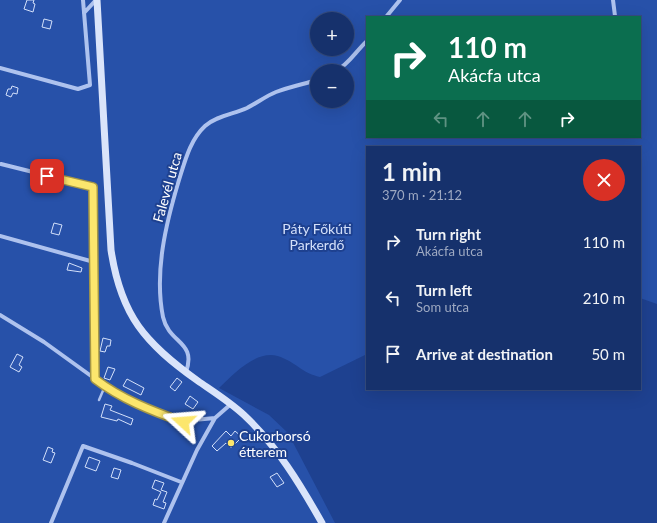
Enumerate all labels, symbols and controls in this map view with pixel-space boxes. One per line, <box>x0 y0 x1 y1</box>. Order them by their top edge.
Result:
map controls <box>310 12 354 108</box>
button: + <box>310 12 354 56</box>
text: 110 m <box>448 30 527 64</box>
icon: right <box>382 32 434 84</box>
button: − <box>310 64 354 108</box>
text: Akácfa utca <box>448 64 541 86</box>
icon: left <box>430 108 452 130</box>
icon: ahead <box>472 108 494 130</box>
icon: ahead <box>514 108 536 130</box>
icon: right <box>556 108 578 130</box>
street label: Falevél utca <box>149 150 185 224</box>
text: 1 min <box>382 157 442 186</box>
pin <box>30 159 64 193</box>
button: close <box>583 159 625 201</box>
icon: arrive <box>36 165 58 187</box>
text: 370 m · 21:12 <box>382 187 462 203</box>
park label: Páty Főkúti Parkerdő <box>282 220 352 253</box>
text: Turn right <box>416 225 481 243</box>
icon: right <box>382 231 404 253</box>
text: 110 m <box>583 233 625 251</box>
text: Akácfa utca <box>416 243 483 259</box>
text: Turn left <box>416 281 472 299</box>
icon: left <box>382 287 404 309</box>
text: 210 m <box>583 289 625 307</box>
text: Som utca <box>416 299 469 315</box>
icon: arrive <box>382 343 404 365</box>
text: Arrive at destination <box>416 345 553 363</box>
text: 50 m <box>591 345 625 363</box>
position arrow <box>162 401 204 443</box>
place label: Cukorborsó étterem <box>239 427 311 460</box>
marker: Cukorborsó étterem <box>226 438 236 448</box>

